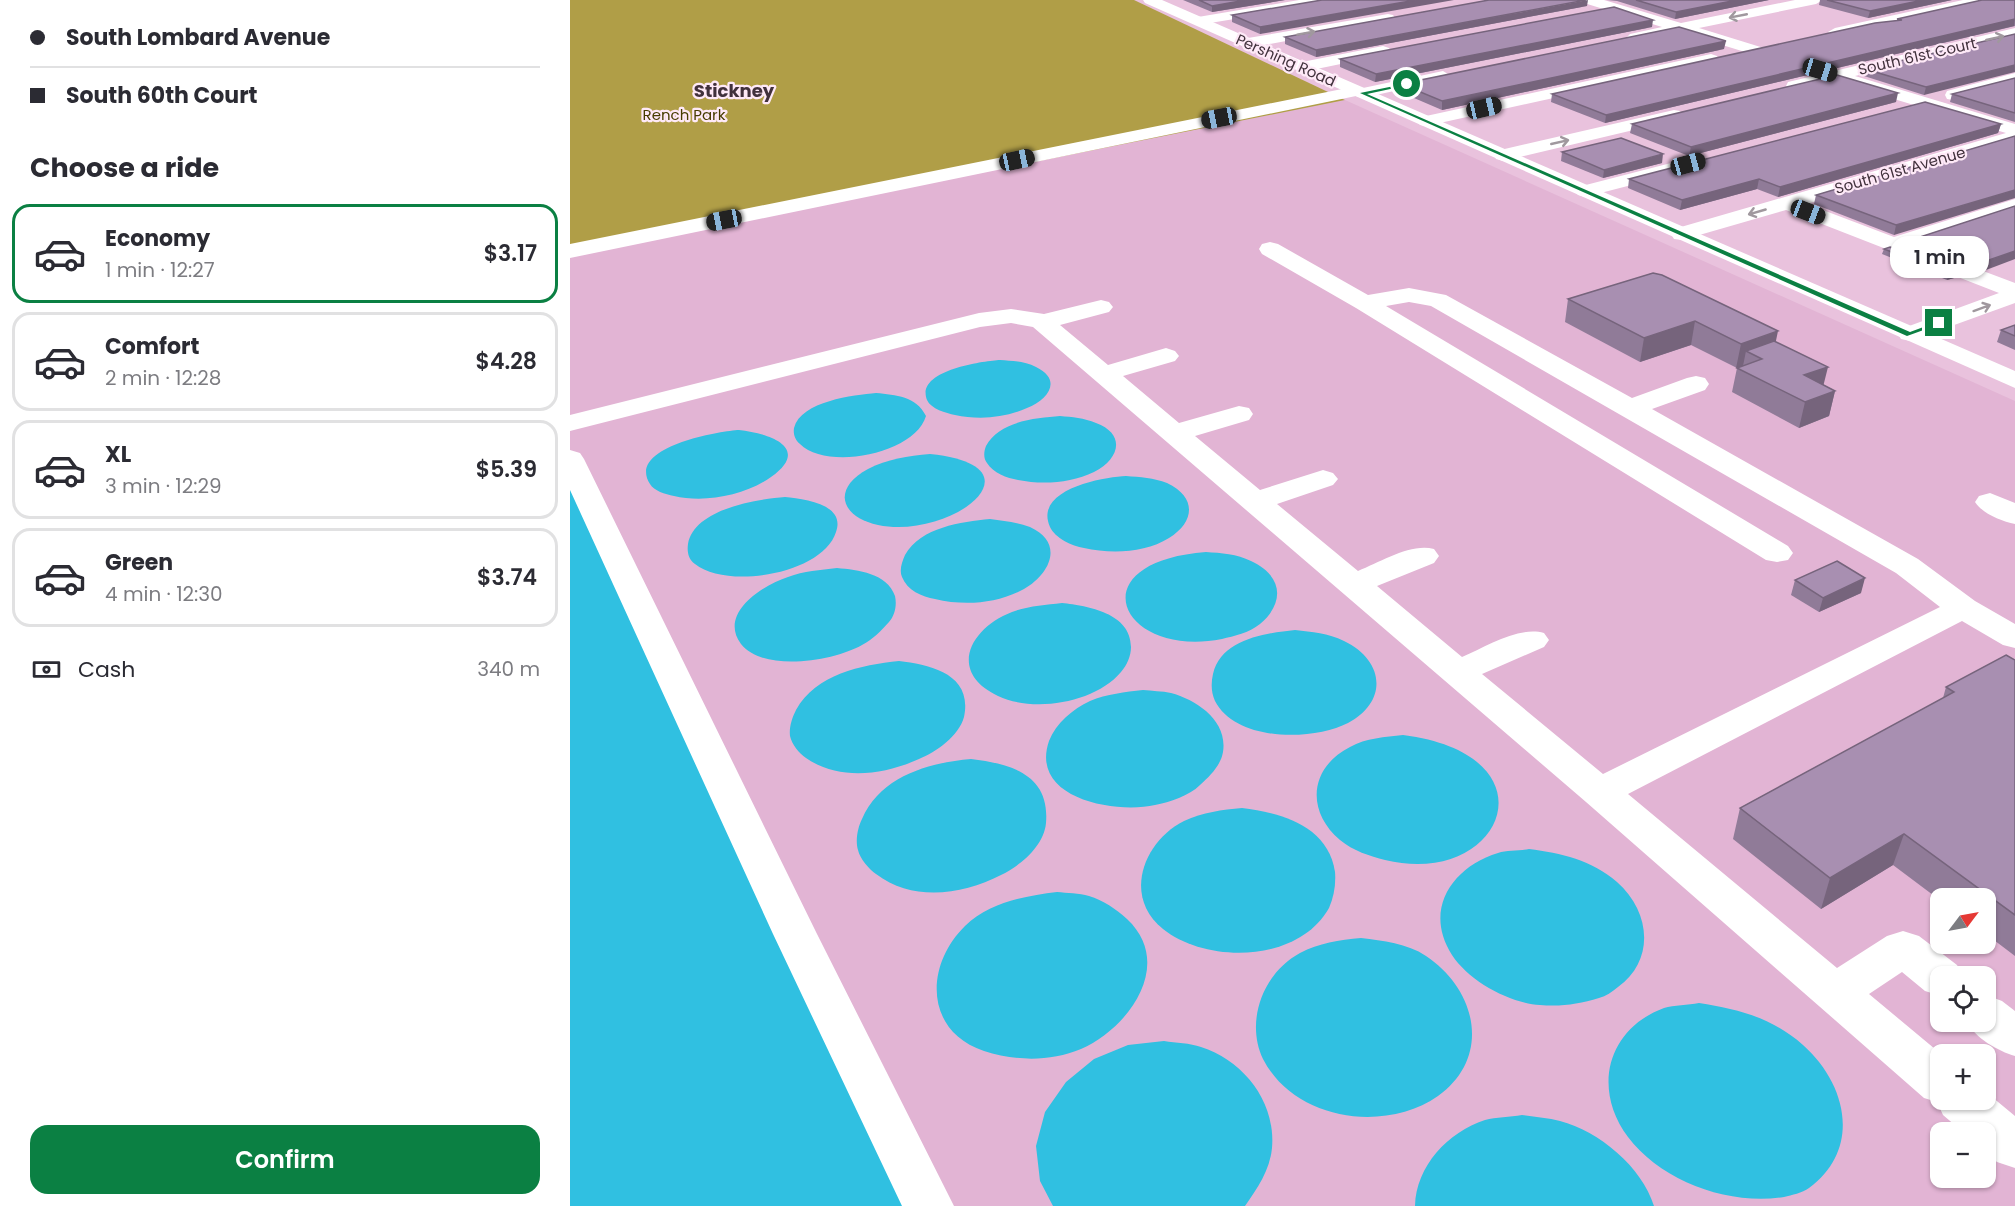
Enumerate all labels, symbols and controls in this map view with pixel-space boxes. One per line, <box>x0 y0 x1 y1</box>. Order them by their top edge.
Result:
one-way arrow <box>1728 11 1748 22</box>
text: South Lombard Avenue <box>66 22 330 53</box>
one-way arrow <box>1296 27 1315 38</box>
street label: Pershing Road <box>1233 29 1339 91</box>
one-way arrow <box>1985 31 2004 43</box>
street label: South 61st Court <box>1856 32 1978 80</box>
car <box>1800 56 1840 84</box>
route start <box>1393 70 1420 97</box>
district label: Stickney <box>694 78 775 103</box>
text: South 60th Court <box>66 80 258 111</box>
car <box>1464 95 1504 121</box>
park label: Rench Park <box>643 104 726 125</box>
car <box>1200 106 1238 130</box>
one-way arrow <box>1550 135 1569 147</box>
street label: South 61st Avenue <box>1832 141 1968 199</box>
car <box>998 147 1036 173</box>
text: Choose a ride <box>30 149 219 186</box>
car <box>1668 151 1708 177</box>
car <box>1788 197 1828 227</box>
one-way arrow <box>1748 207 1767 218</box>
car <box>705 208 743 232</box>
text: Economy <box>105 223 210 254</box>
icon: car <box>33 227 87 281</box>
callout: 1 min <box>1890 236 1988 278</box>
text: $3.17 <box>484 238 537 269</box>
text: 1 min <box>1914 243 1965 271</box>
text: 1 min · 12:27 <box>105 256 215 284</box>
one-way arrow <box>1972 301 1991 312</box>
route end <box>1925 309 1952 336</box>
text: Comfort <box>105 331 199 362</box>
icon: car <box>33 335 87 389</box>
text: $4.28 <box>476 346 537 377</box>
text: 2 min · 12:28 <box>105 364 221 392</box>
text: XL <box>105 439 131 470</box>
icon: car <box>33 443 87 497</box>
text: $5.39 <box>476 454 537 485</box>
text: 3 min · 12:29 <box>105 472 222 500</box>
text: Green <box>105 547 173 578</box>
icon: car <box>33 551 87 605</box>
text: $3.74 <box>477 562 537 593</box>
text: 4 min · 12:30 <box>105 580 223 608</box>
icon: cash <box>30 653 63 686</box>
text: Cash <box>78 654 135 685</box>
text: 340 m <box>477 655 540 683</box>
north arrow <box>1930 888 1996 954</box>
map controls <box>1930 888 1996 1188</box>
button: locate <box>1930 966 1996 1032</box>
button: + <box>1930 1044 1996 1110</box>
button: − <box>1930 1122 1996 1188</box>
button: Confirm <box>30 1125 540 1194</box>

